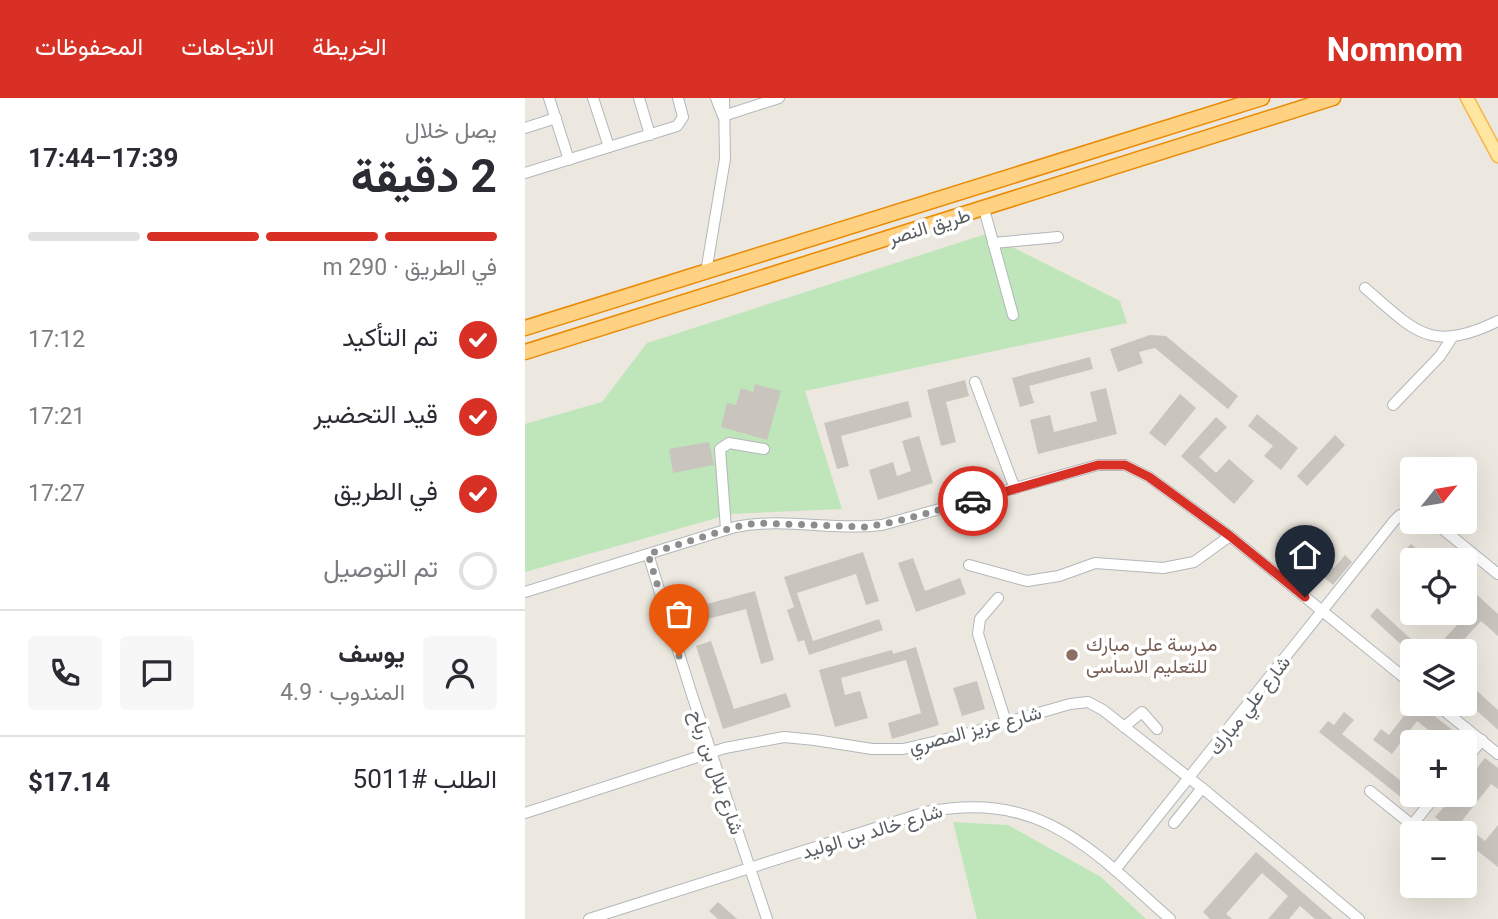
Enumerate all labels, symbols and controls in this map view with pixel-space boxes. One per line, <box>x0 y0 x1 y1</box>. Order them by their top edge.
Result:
text: Nomnom <box>1327 30 1463 69</box>
text: المحفوظات <box>35 33 143 61</box>
text: الاتجاهات <box>181 33 274 61</box>
text: الخريطة <box>312 33 387 61</box>
text: يصل خلال <box>405 117 497 144</box>
text: 17:39–17:44 <box>28 143 178 173</box>
text: 2 دقيقة <box>351 149 497 203</box>
street label: طريق النصر <box>884 203 973 250</box>
text: في الطريق · 290 m <box>323 254 497 281</box>
icon: check <box>459 321 497 359</box>
text: تم التأكيد <box>342 322 438 352</box>
text: 17:12 <box>28 326 85 353</box>
icon: check <box>459 398 497 436</box>
text: قيد التحضير <box>313 399 438 429</box>
text: 17:21 <box>28 403 85 430</box>
north arrow <box>1400 457 1477 534</box>
map controls <box>1400 457 1477 898</box>
courier <box>938 466 1008 536</box>
icon: check <box>459 475 497 513</box>
text: في الطريق <box>334 476 438 506</box>
text: 17:27 <box>28 480 85 507</box>
icon: car <box>954 482 992 520</box>
pin <box>1275 525 1335 597</box>
icon: home <box>1286 536 1324 574</box>
button: locate <box>1400 548 1477 625</box>
text: تم التوصيل <box>323 553 438 583</box>
pin <box>649 584 709 656</box>
icon: bag <box>660 595 698 633</box>
place label: مدرسة على مبارك للتعليم الاساسى <box>1086 633 1217 679</box>
button: phone <box>28 636 102 710</box>
button: chat <box>120 636 194 710</box>
button: person <box>423 636 497 710</box>
text: يوسف <box>338 638 405 668</box>
button: layers <box>1400 639 1477 716</box>
marker: مدرسة على مبارك للتعليم الاساسى <box>1064 647 1080 663</box>
street label: شارع علي مبارك <box>1204 651 1298 762</box>
text: المندوب · 4.9 <box>280 679 405 706</box>
street label: شارع عزيز المصري <box>906 701 1045 762</box>
street label: شارع بلال بن رباح <box>684 707 749 838</box>
button: + <box>1400 730 1477 807</box>
text: الطلب #5011 <box>353 764 497 794</box>
text: $17.14 <box>28 767 110 797</box>
street label: شارع خالد بن الوليد <box>799 799 945 865</box>
button: − <box>1400 821 1477 898</box>

